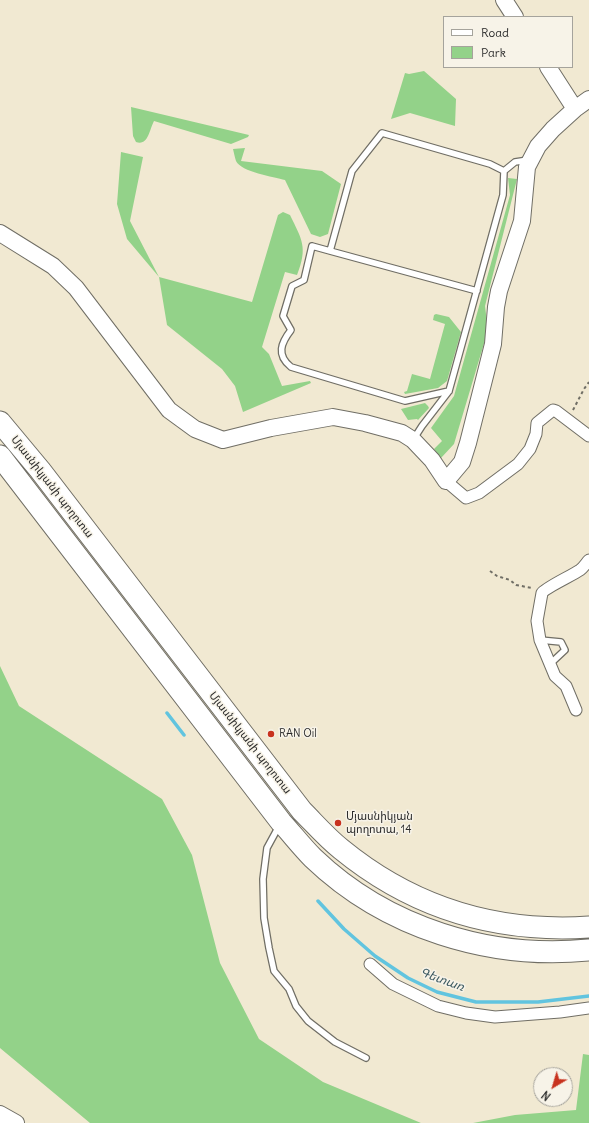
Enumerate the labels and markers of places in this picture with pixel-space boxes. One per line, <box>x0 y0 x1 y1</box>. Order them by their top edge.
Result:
place label: RAN Oil <box>279 727 317 741</box>
marker: RAN Oil <box>266 729 276 739</box>
place label: Մյասնիկյան պողոտա, 14 <box>346 810 413 836</box>
marker: Մյասնիկյան պողոտա, 14 <box>333 818 343 828</box>

